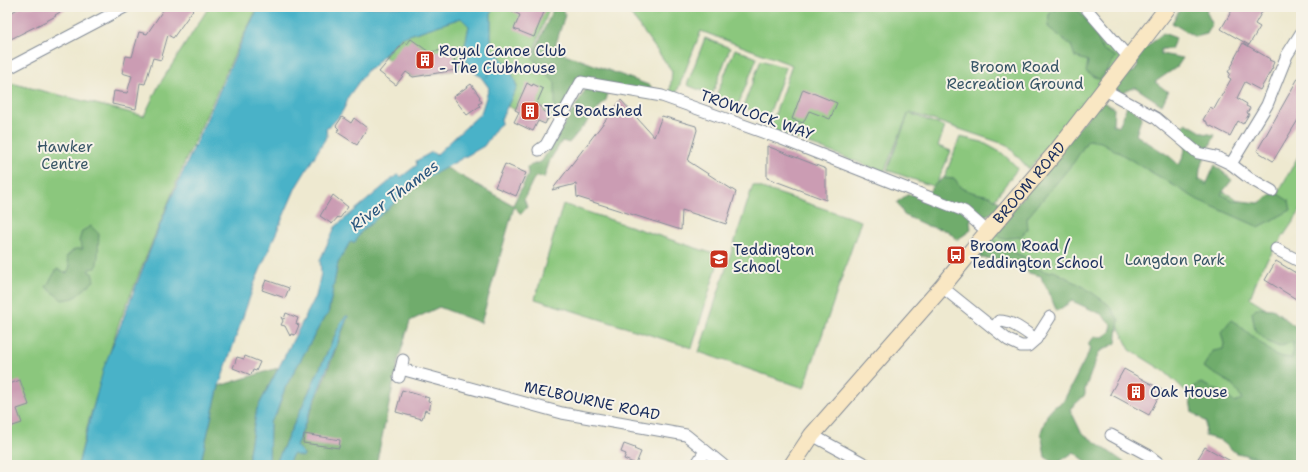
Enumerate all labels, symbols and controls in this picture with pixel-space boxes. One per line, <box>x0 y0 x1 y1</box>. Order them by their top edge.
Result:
place label: Royal Canoe Club - The Clubhouse <box>439 41 566 78</box>
building icon: Royal Canoe Club - The Clubhouse <box>414 49 436 71</box>
park label: Broom Road Recreation Ground <box>947 57 1084 94</box>
street label: TROWLOCK WAY <box>697 85 817 145</box>
building icon: TSC Boatshed <box>519 100 541 122</box>
place label: TSC Boatshed <box>544 101 643 121</box>
park label: Hawker Centre <box>37 137 93 174</box>
street label: BROOM ROAD <box>989 138 1070 228</box>
water label: River Thames <box>346 155 443 236</box>
place label: Broom Road / Teddington School <box>970 236 1104 273</box>
place label: Teddington School <box>733 240 814 277</box>
bus stop icon: Broom Road / Teddington School <box>945 244 967 266</box>
school or university icon: Teddington School <box>708 248 730 270</box>
park label: Langdon Park <box>1125 250 1225 270</box>
street label: MELBOURNE ROAD <box>522 377 662 425</box>
building icon: Oak House <box>1125 381 1147 403</box>
place label: Oak House <box>1150 382 1228 402</box>

